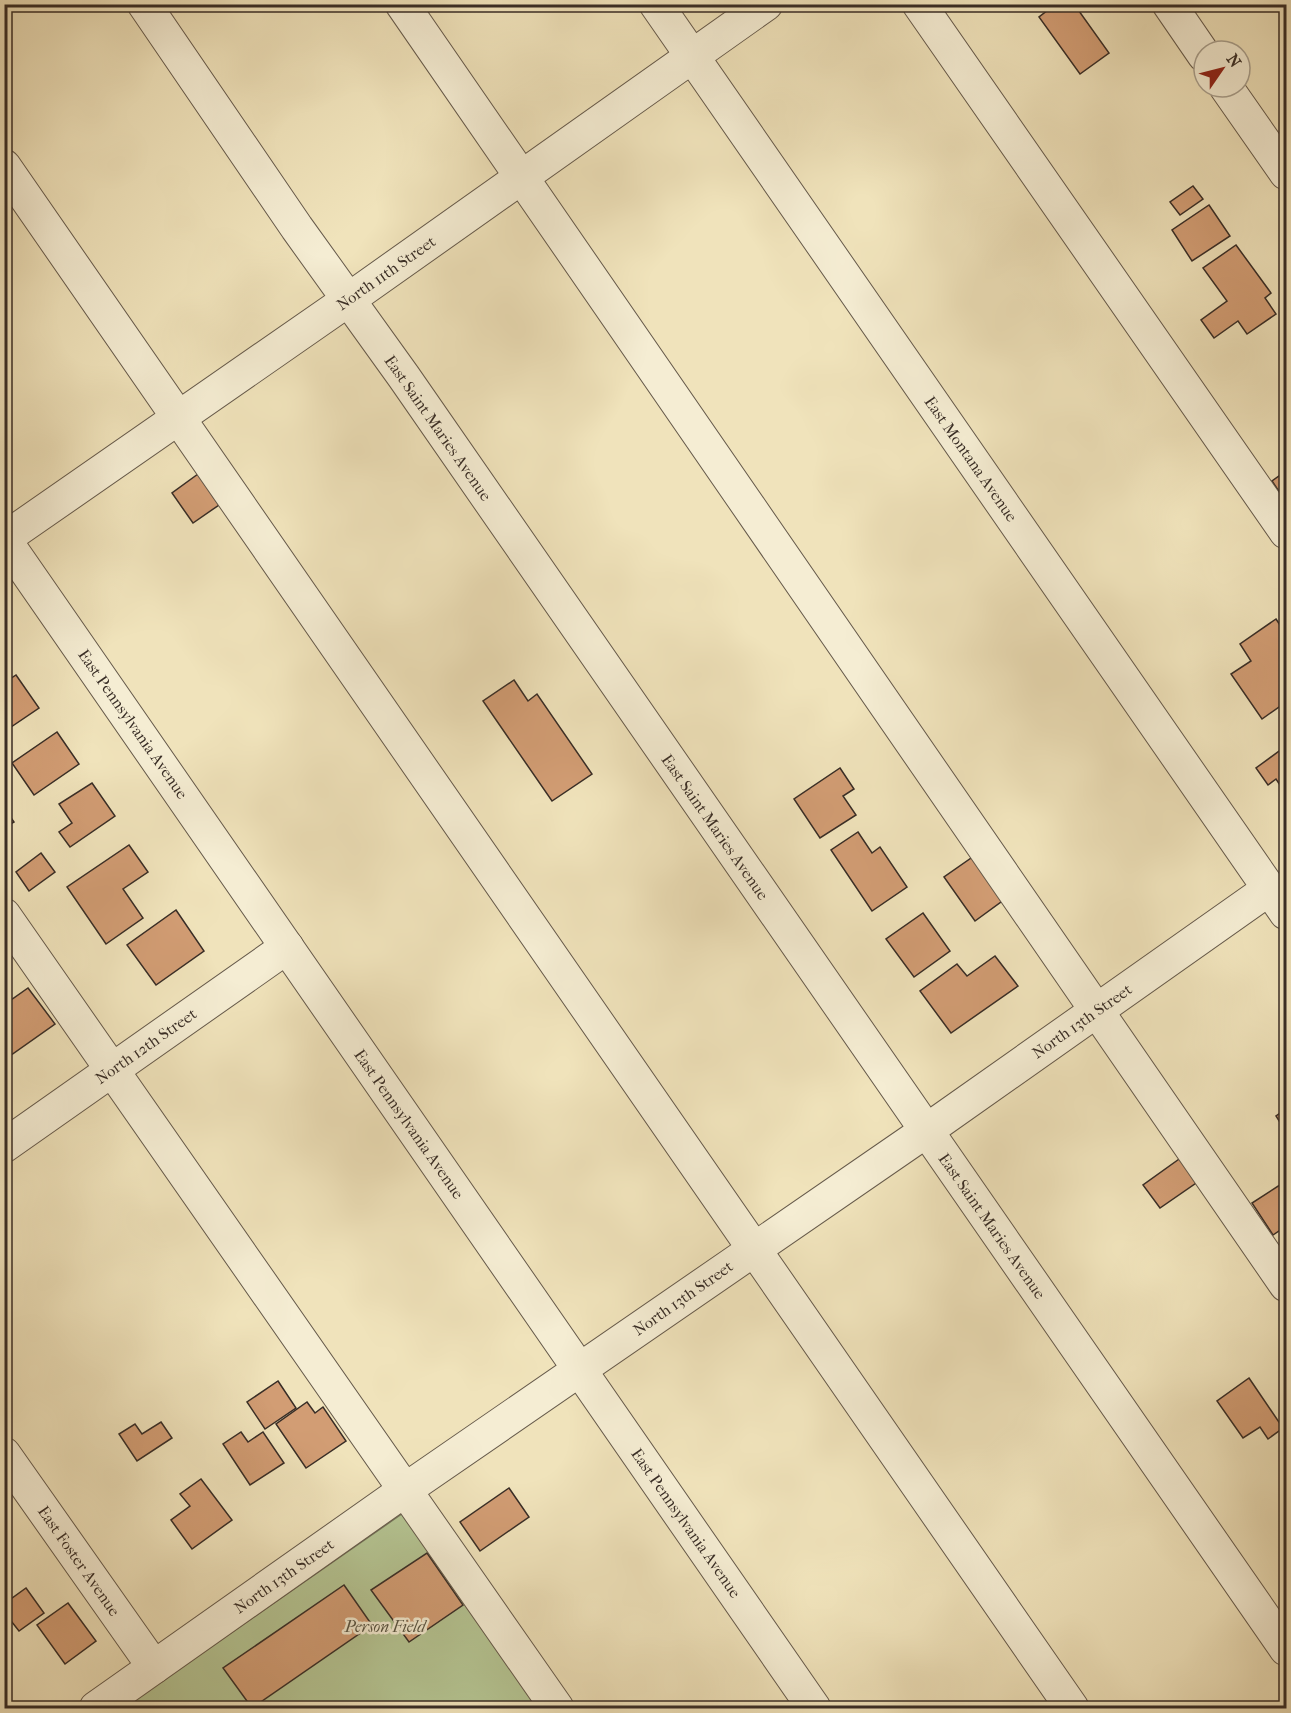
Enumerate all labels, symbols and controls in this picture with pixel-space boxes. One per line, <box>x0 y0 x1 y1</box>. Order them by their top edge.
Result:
north arrow <box>1192 39 1252 99</box>
text: N <box>1223 50 1246 72</box>
street label: North 11th Street <box>333 232 439 314</box>
street label: East Saint Maries Avenue <box>381 352 496 504</box>
street label: East Montana Avenue <box>921 393 1021 525</box>
street label: East Pennsylvania Avenue <box>74 646 192 803</box>
street label: East Saint Maries Avenue <box>658 751 773 903</box>
street label: North 13th Street <box>1028 979 1136 1062</box>
street label: North 12th Street <box>92 1004 200 1088</box>
street label: East Pennsylvania Avenue <box>350 1046 468 1203</box>
street label: East Saint Maries Avenue <box>935 1150 1050 1302</box>
street label: North 13th Street <box>629 1256 737 1339</box>
street label: East Pennsylvania Avenue <box>627 1445 745 1602</box>
street label: East Foster Avenue <box>34 1502 124 1620</box>
street label: North 13th Street <box>230 1534 338 1617</box>
park label: Person Field <box>344 1617 427 1636</box>

